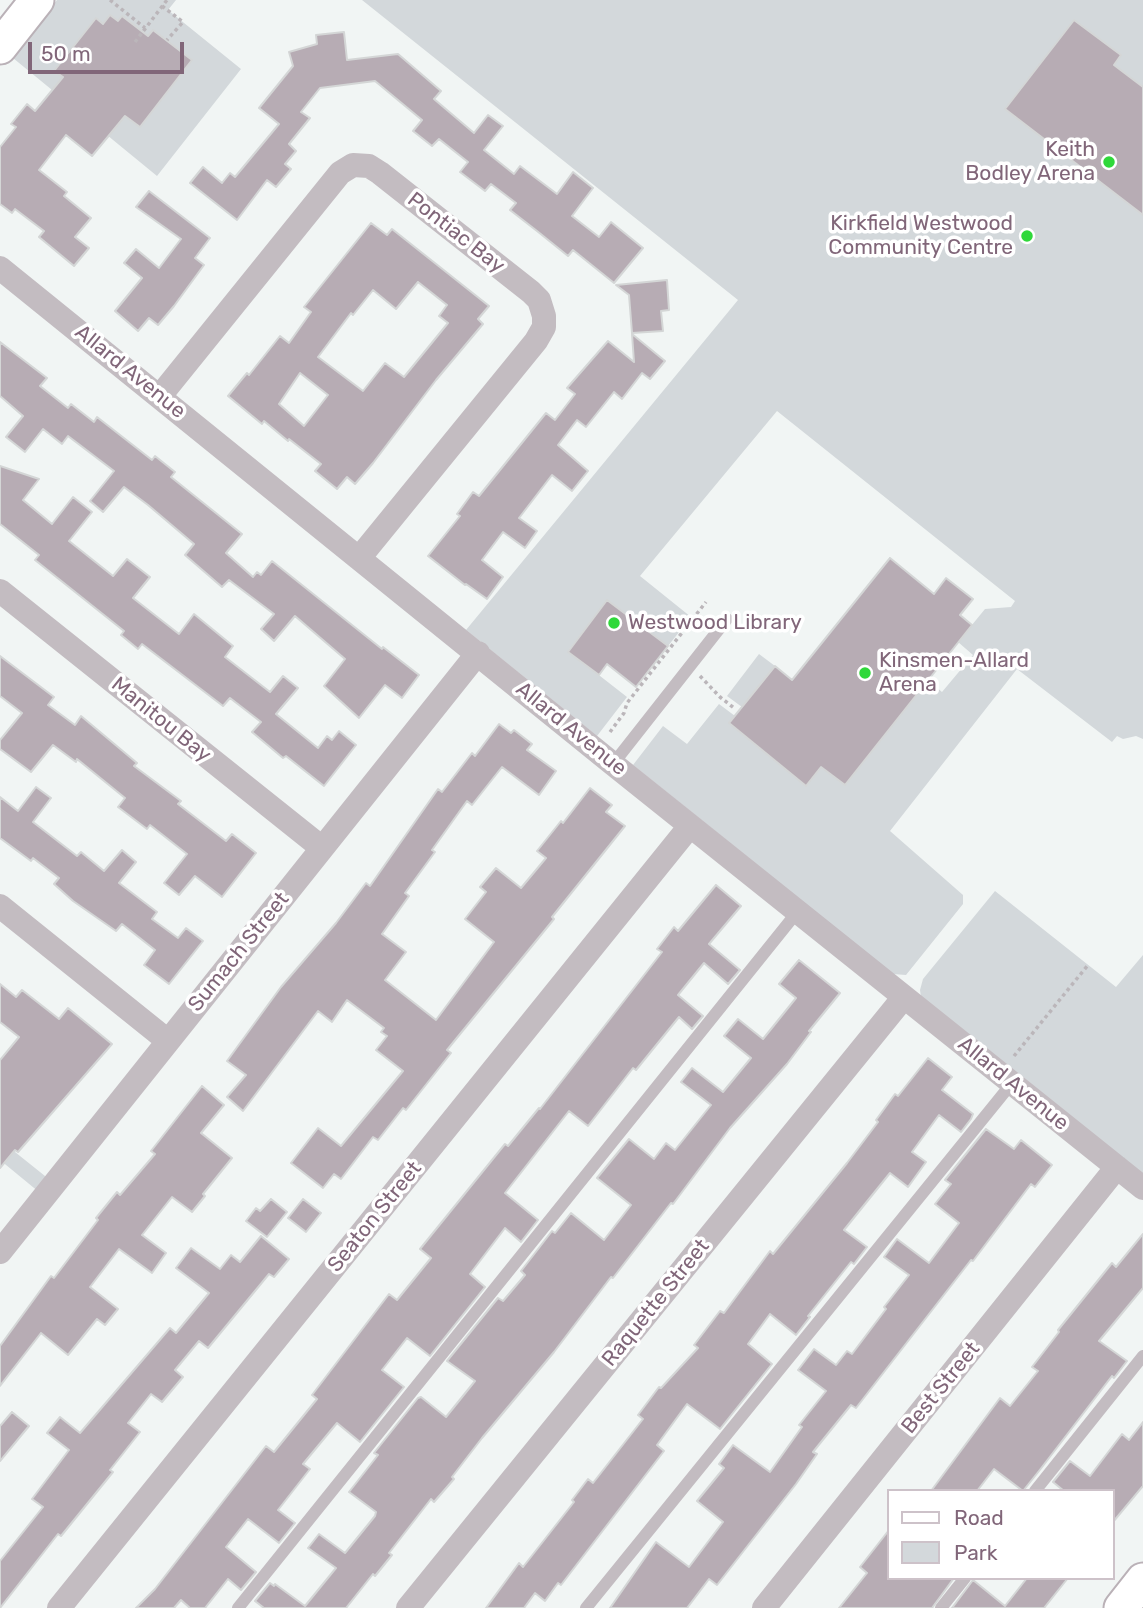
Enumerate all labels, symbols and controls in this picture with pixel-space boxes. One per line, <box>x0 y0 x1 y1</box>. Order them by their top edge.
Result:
scale bar <box>32 28 187 72</box>
text: 50 m <box>41 41 91 66</box>
place label: Keith Bodley Arena <box>965 137 1095 187</box>
marker: Keith Bodley Arena <box>1101 154 1117 170</box>
street label: Pontiac Bay <box>402 187 510 279</box>
place label: Kirkfield Westwood Community Centre <box>828 211 1013 261</box>
marker: Kirkfield Westwood Community Centre <box>1019 228 1035 244</box>
street label: Allard Avenue <box>70 320 190 424</box>
place label: Westwood Library <box>628 610 802 636</box>
marker: Westwood Library <box>606 615 622 631</box>
place label: Kinsmen-Allard Arena <box>879 648 1029 698</box>
marker: Kinsmen-Allard Arena <box>857 665 873 681</box>
street label: Manitou Bay <box>106 672 216 768</box>
street label: Allard Avenue <box>511 677 631 781</box>
street label: Sumach Street <box>183 887 295 1017</box>
street label: Allard Avenue <box>953 1032 1073 1136</box>
street label: Seaton Street <box>323 1157 427 1277</box>
street label: Raquette Street <box>597 1234 715 1372</box>
street label: Best Street <box>896 1337 986 1439</box>
legend <box>888 1489 1115 1580</box>
text: Road <box>954 1505 1004 1530</box>
text: Park <box>954 1540 998 1565</box>

